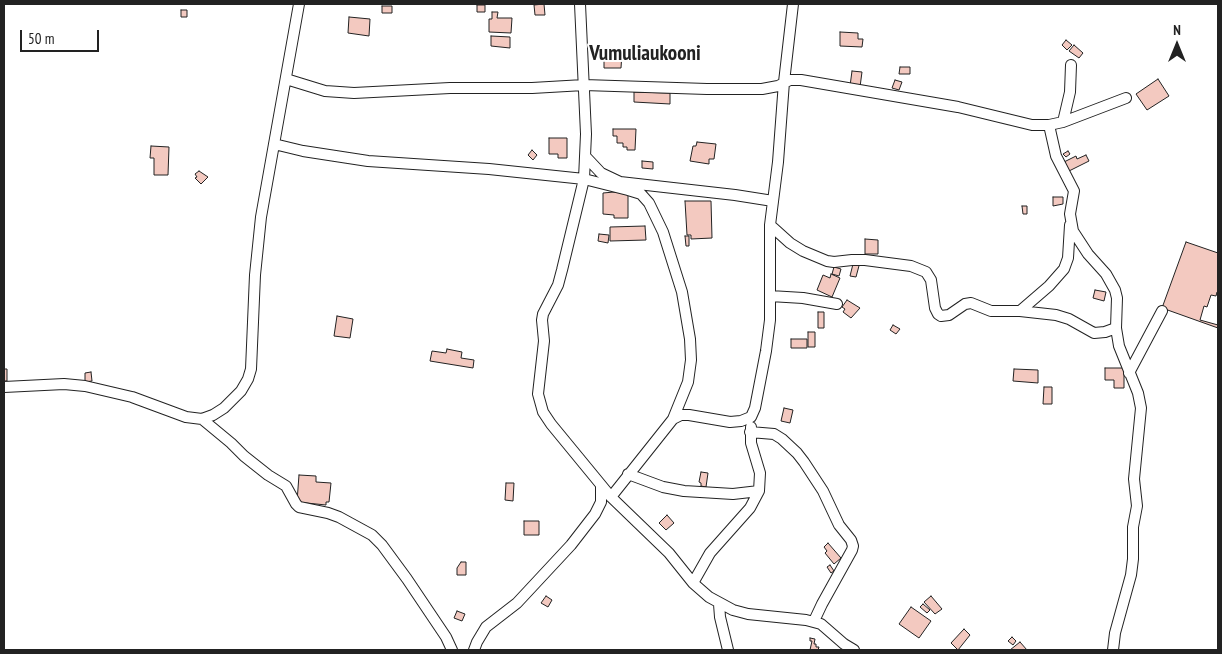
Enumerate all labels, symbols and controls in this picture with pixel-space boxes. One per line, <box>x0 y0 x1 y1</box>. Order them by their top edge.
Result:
scale bar <box>22 20 101 52</box>
north arrow <box>1152 20 1202 70</box>
text: N <box>1173 21 1181 39</box>
text: 50 m <box>28 29 54 48</box>
district label: Vumuliaukooni <box>589 41 701 67</box>

